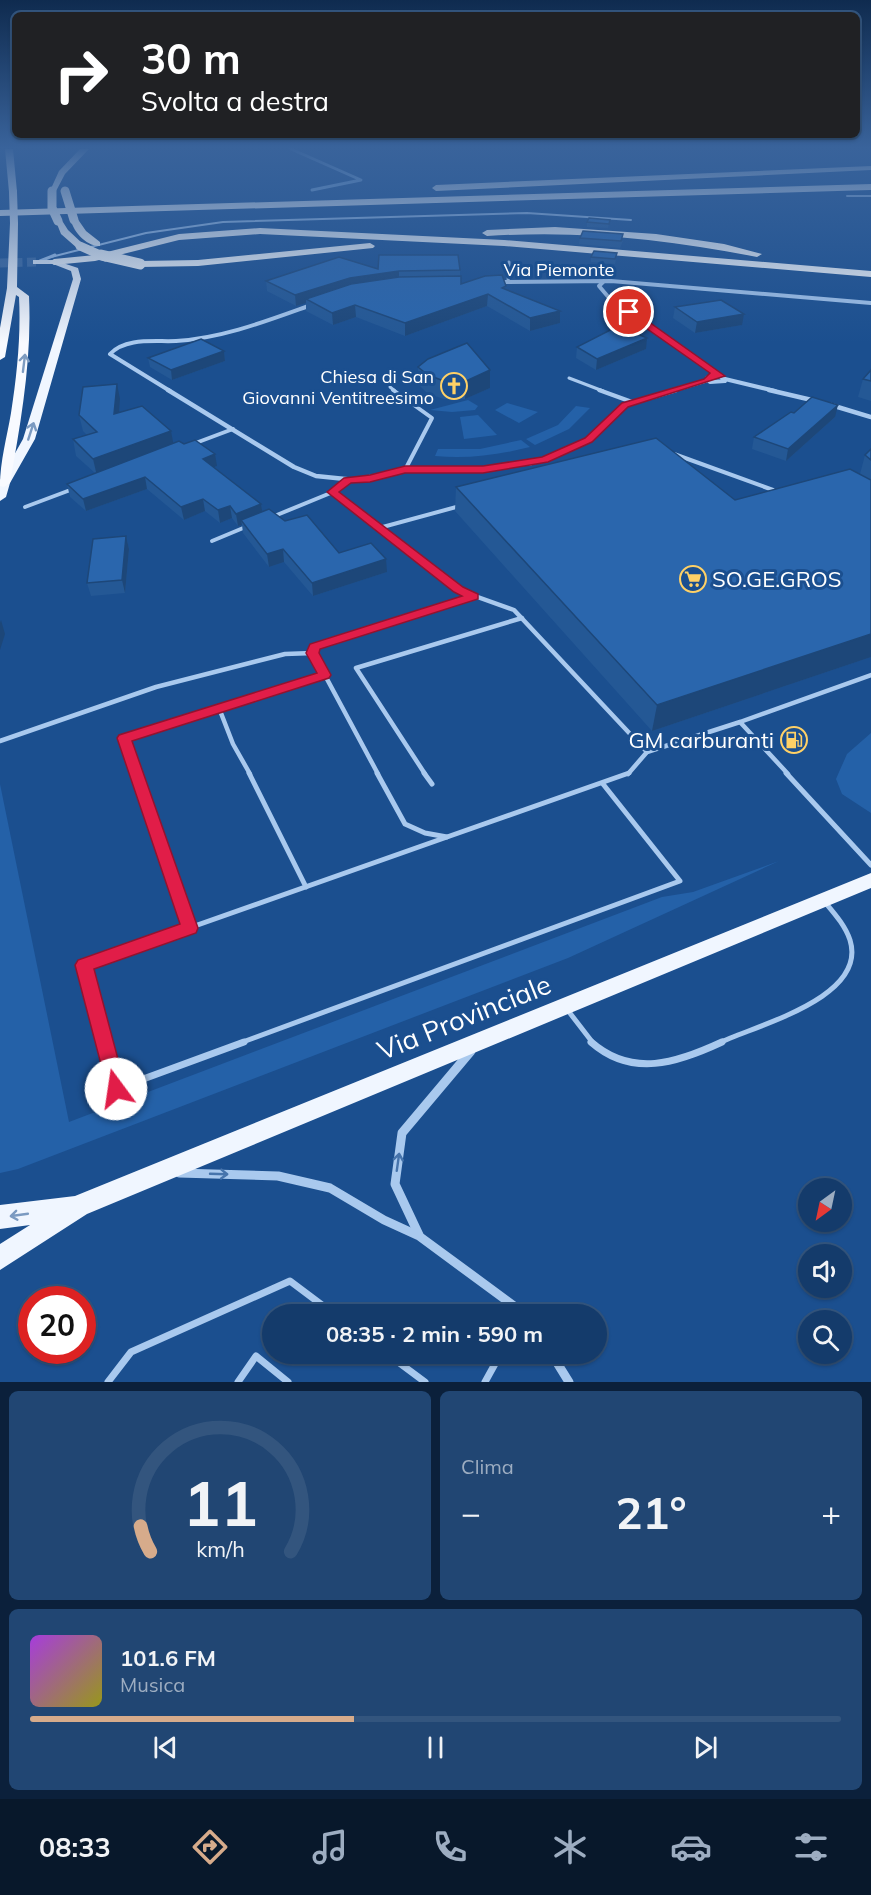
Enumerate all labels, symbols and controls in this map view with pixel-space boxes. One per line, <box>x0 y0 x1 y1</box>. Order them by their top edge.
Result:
text: 30 m <box>141 32 241 85</box>
icon: right <box>42 36 120 114</box>
text: Svolta a destra <box>141 84 329 118</box>
street label: Via Piemonte <box>504 258 614 281</box>
pin <box>603 286 654 337</box>
icon: arrive <box>612 295 645 328</box>
one-way arrow <box>19 353 30 373</box>
place label: Chiesa di San Giovanni Ventitreesimo <box>242 365 434 409</box>
church icon: Chiesa di San Giovanni Ventitreesimo <box>439 371 469 401</box>
one-way arrow <box>26 422 37 441</box>
supermarket icon: SO.GE.GROS <box>678 564 708 594</box>
place label: SO.GE.GROS <box>712 565 841 593</box>
fuel station icon: GM carburanti <box>779 725 809 755</box>
place label: GM carburanti <box>629 726 774 754</box>
street label: Via Provinciale <box>372 967 556 1067</box>
position arrow <box>84 1057 148 1121</box>
one-way arrow <box>393 1152 404 1172</box>
one-way arrow <box>209 1169 229 1180</box>
north arrow <box>798 1178 852 1232</box>
map controls <box>798 1178 852 1364</box>
one-way arrow <box>9 1210 29 1221</box>
button: sound <box>798 1244 852 1298</box>
speed limit sign: 20 <box>18 1286 96 1364</box>
button: search <box>798 1310 852 1364</box>
text: 08:35 · 2 min · 590 m <box>326 1320 543 1348</box>
text: Clima <box>461 1454 514 1479</box>
text: 11 <box>183 1463 257 1542</box>
text: 21° <box>615 1484 687 1540</box>
text: − <box>461 1492 481 1533</box>
text: + <box>821 1492 841 1533</box>
text: km/h <box>196 1536 244 1563</box>
text: 101.6 FM <box>120 1644 216 1672</box>
text: Musica <box>120 1672 185 1697</box>
icon: previous <box>149 1731 182 1764</box>
icon: pause <box>419 1731 452 1764</box>
icon: next <box>689 1731 722 1764</box>
icon: directions <box>189 1826 231 1868</box>
icon: music <box>309 1826 351 1868</box>
icon: phone <box>429 1826 471 1868</box>
icon: climate <box>549 1826 591 1868</box>
icon: car <box>670 1826 712 1868</box>
icon: filters <box>790 1826 832 1868</box>
text: 08:33 <box>39 1830 111 1864</box>

